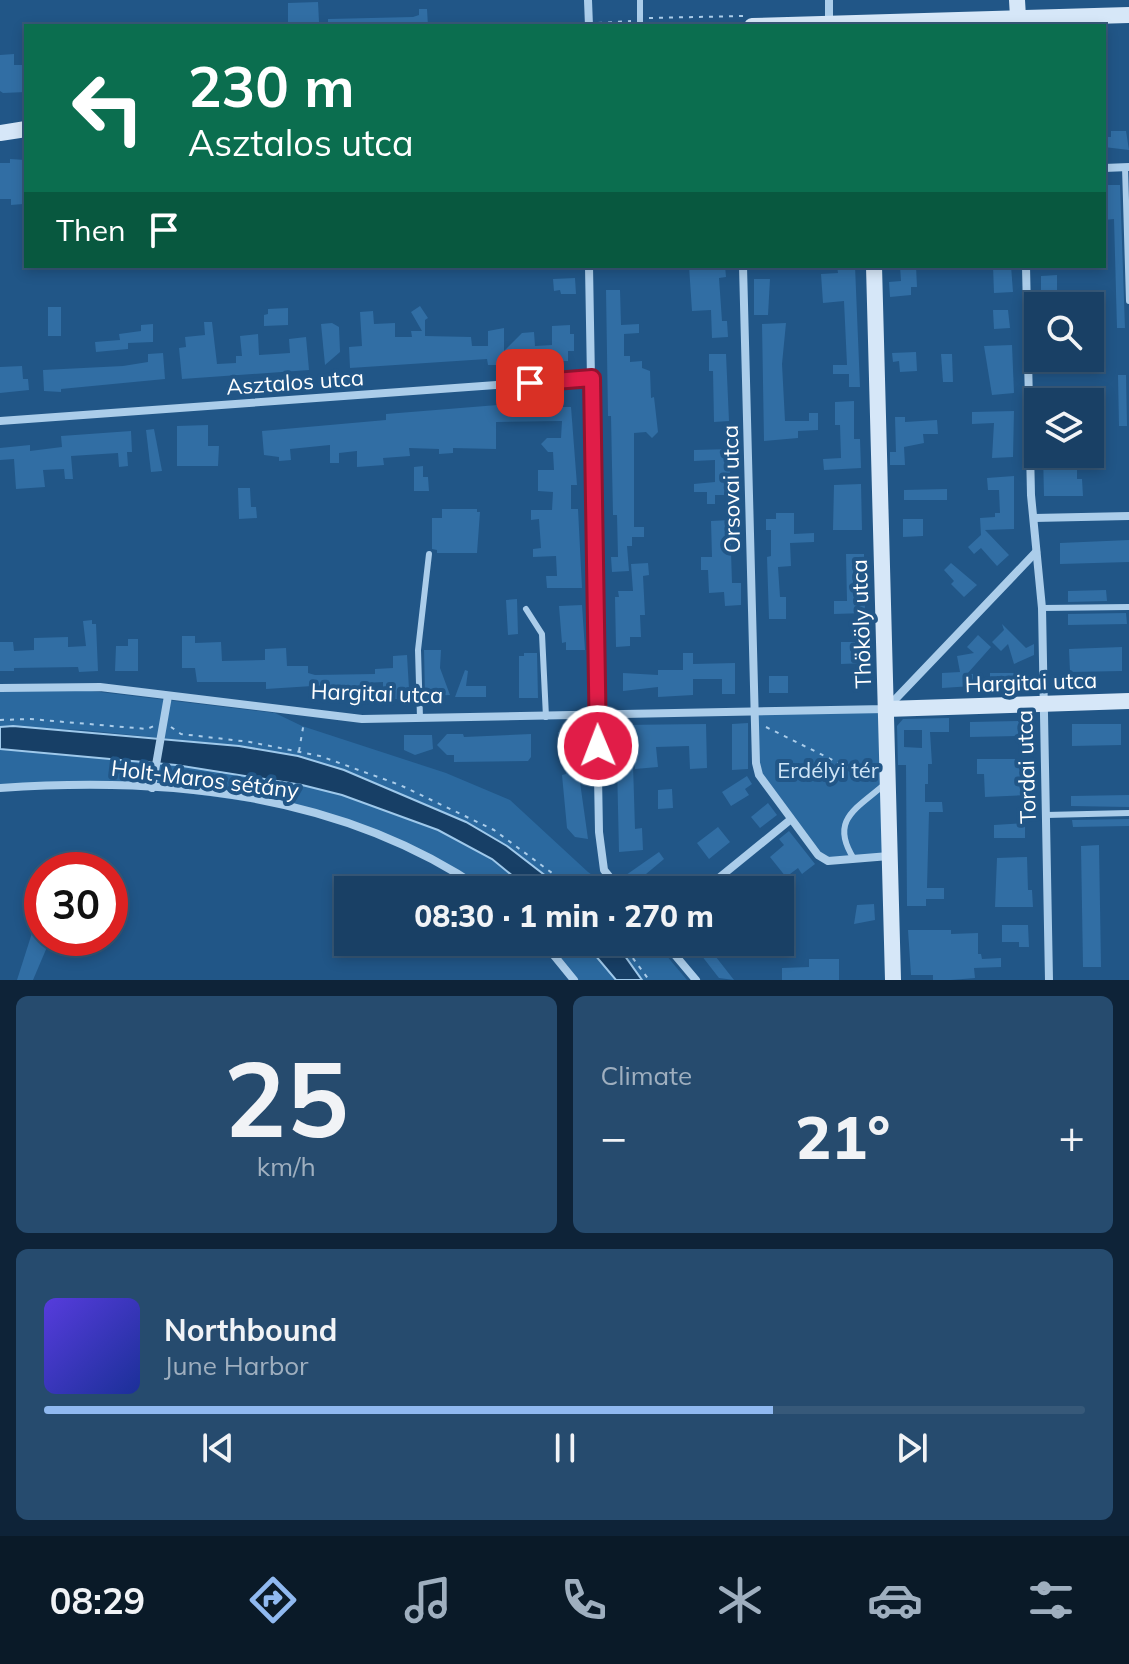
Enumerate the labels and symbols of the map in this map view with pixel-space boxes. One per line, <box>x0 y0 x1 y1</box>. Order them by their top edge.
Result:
pin <box>496 349 564 417</box>
street label: Asztalos utca <box>225 363 365 401</box>
street label: Orsovai utca <box>716 425 746 553</box>
street label: Thököly utca <box>845 559 877 689</box>
street label: Hargitai utca <box>964 666 1098 698</box>
street label: Hargitai utca <box>310 677 444 709</box>
position arrow <box>556 704 640 788</box>
street label: Tordai utca <box>1010 710 1042 824</box>
street label: Holt-Maros sétány <box>110 754 301 804</box>
park label: Erdélyi tér <box>777 756 879 784</box>
speed limit sign: 30 <box>24 852 128 956</box>

